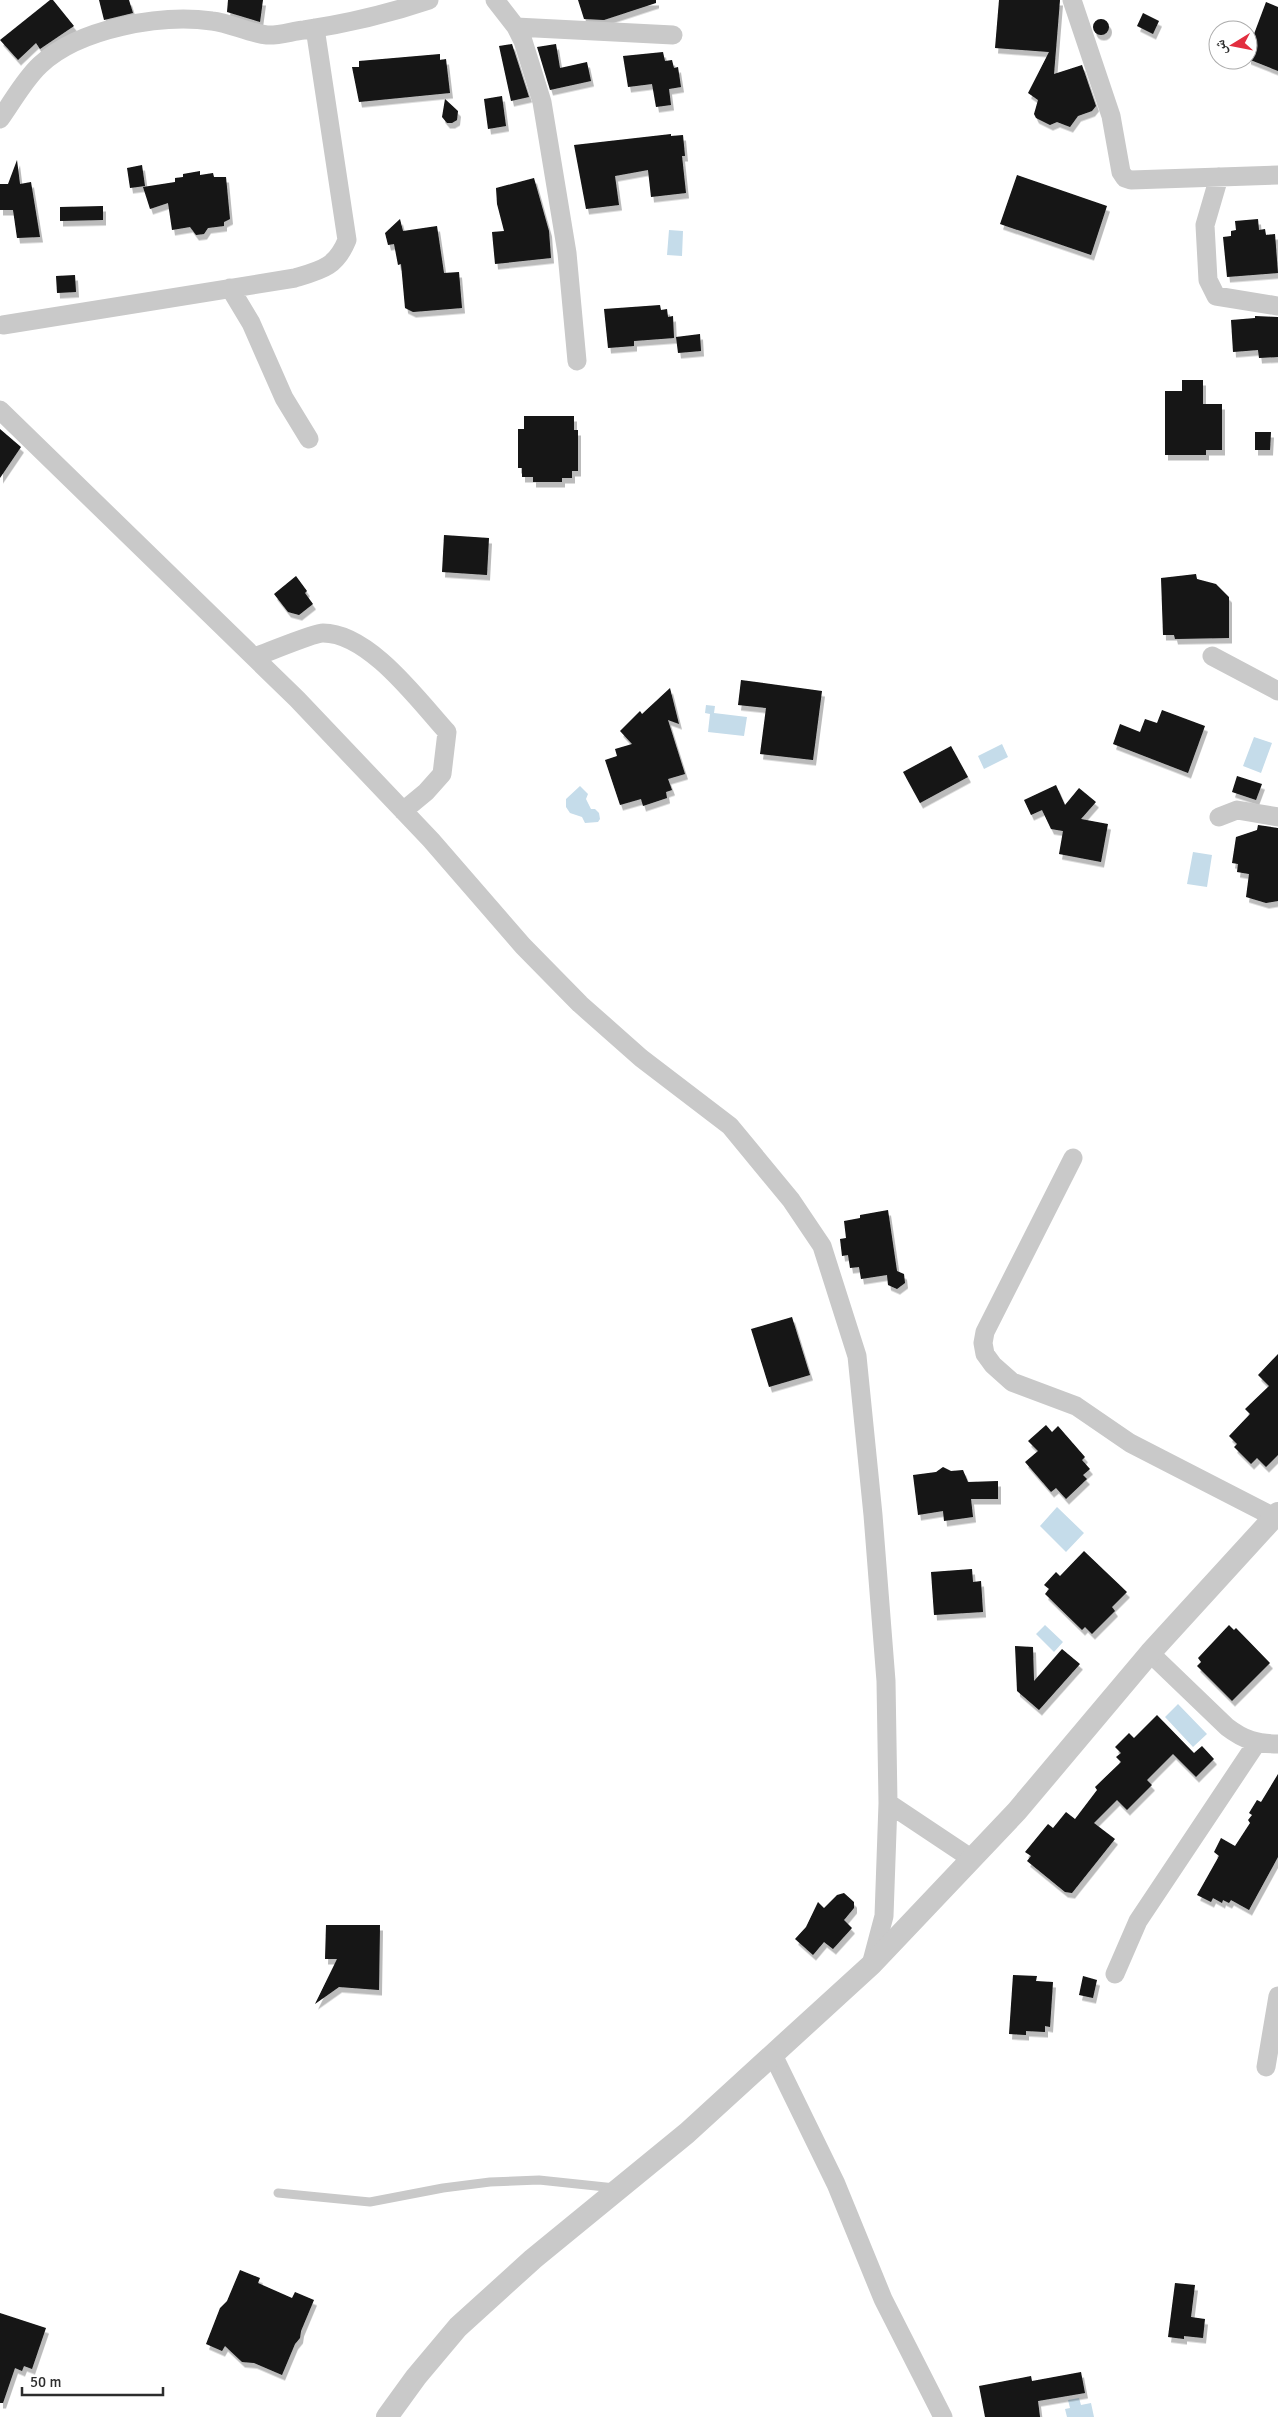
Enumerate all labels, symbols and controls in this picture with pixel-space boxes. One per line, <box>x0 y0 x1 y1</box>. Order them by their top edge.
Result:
north arrow <box>1208 20 1258 70</box>
text: ش <box>1211 38 1230 56</box>
scale bar <box>22 2364 164 2396</box>
text: 50 m <box>30 2373 61 2391</box>

